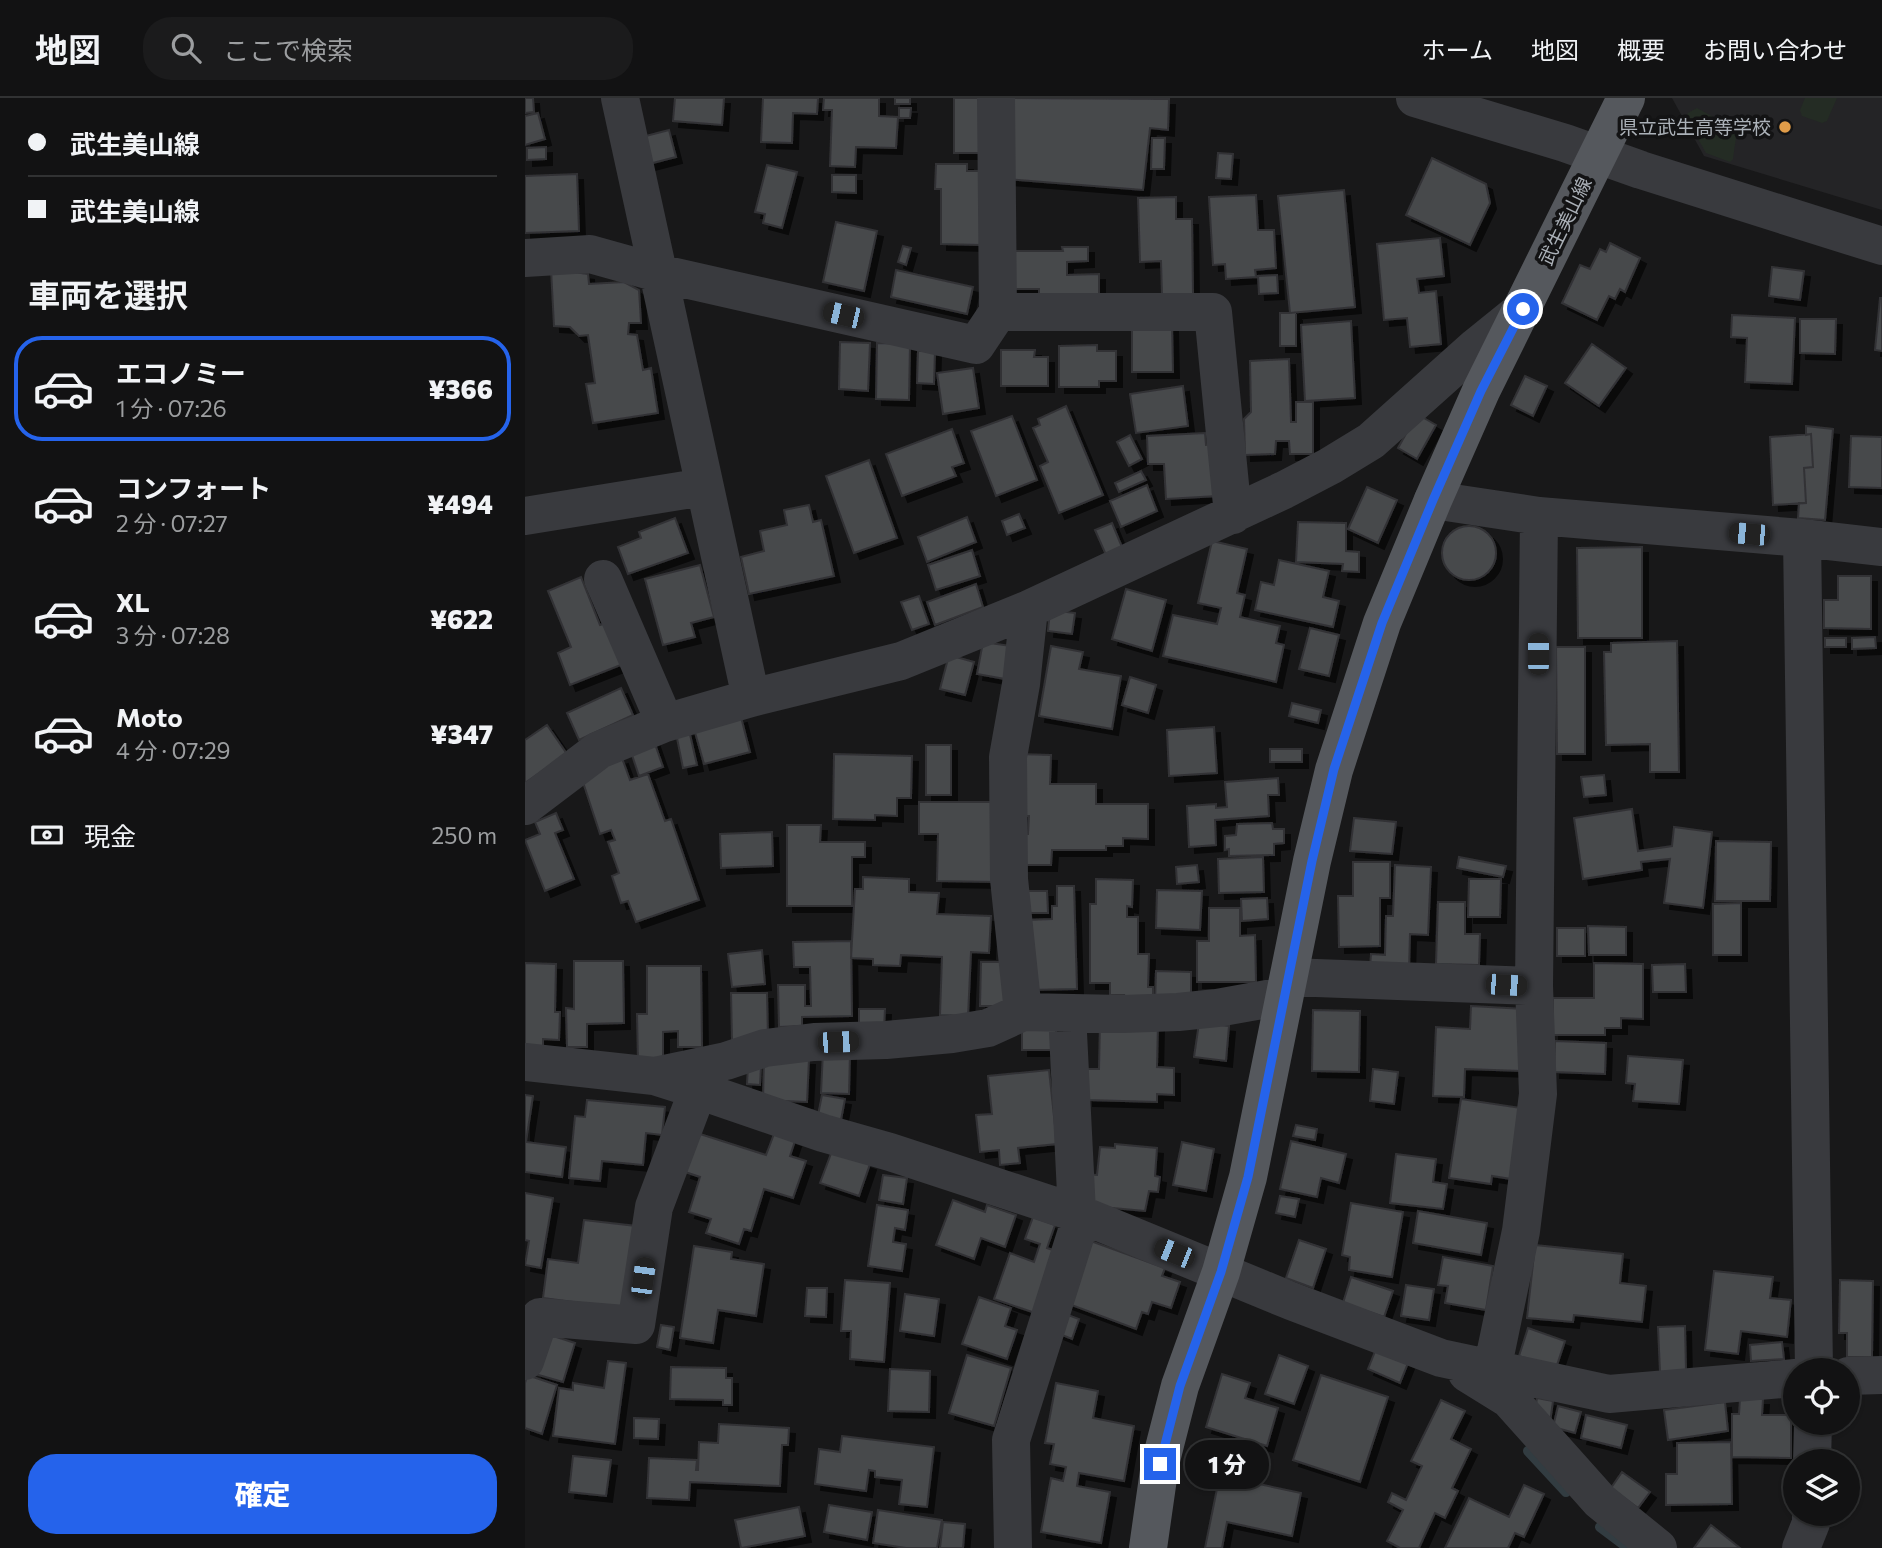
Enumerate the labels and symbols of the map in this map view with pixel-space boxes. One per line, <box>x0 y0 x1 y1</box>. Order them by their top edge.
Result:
place label: 県立武生高等学校 <box>1619 115 1771 138</box>
marker: 県立武生高等学校 <box>1777 119 1793 135</box>
street label: 武生美山線 <box>1533 173 1596 269</box>
route start <box>1507 293 1539 325</box>
car <box>821 300 866 330</box>
car <box>1728 522 1771 546</box>
car <box>1528 633 1549 675</box>
car <box>1485 973 1528 997</box>
car <box>817 1031 860 1053</box>
car <box>1151 1235 1198 1271</box>
car <box>630 1256 657 1300</box>
callout: 1 分 <box>1185 1440 1269 1488</box>
route end <box>1144 1448 1176 1480</box>

